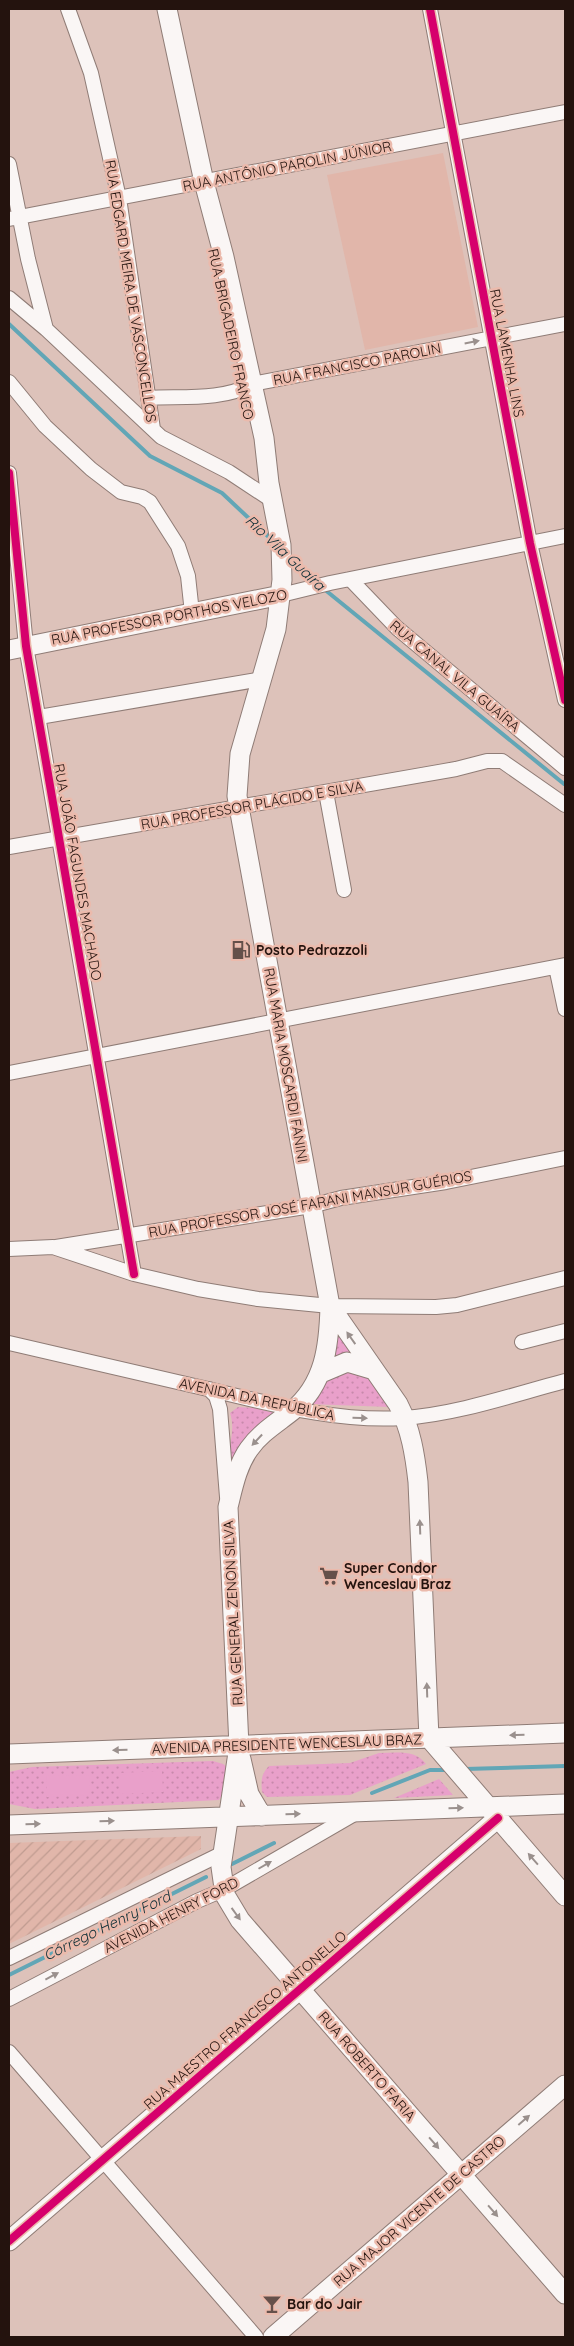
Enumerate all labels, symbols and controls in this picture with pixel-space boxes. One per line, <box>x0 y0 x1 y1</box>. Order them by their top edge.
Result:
street label: RUA ANTÔNIO PAROLIN JÚNIOR <box>181 137 393 195</box>
street label: RUA EDGARD MEIRA DE VASCONCELLOS <box>101 158 161 424</box>
street label: RUA BRIGADEIRO FRANCO <box>204 247 258 421</box>
street label: RUA LAMENHA LINS <box>486 287 528 419</box>
one-way arrow <box>464 338 480 346</box>
street label: RUA FRANCISCO PAROLIN <box>271 339 443 389</box>
water label: Rio Vila Guaíra <box>241 511 330 595</box>
street label: RUA PROFESSOR PORTHOS VELOZO <box>50 585 289 649</box>
street label: RUA CANAL VILA GUAÍRA <box>386 616 524 736</box>
street label: RUA JOÃO FAGUNDES MACHADO <box>50 762 106 982</box>
street label: RUA PROFESSOR PLÁCIDO E SILVA <box>139 777 365 833</box>
fuel station icon: Posto Pedrazzoli <box>230 939 252 961</box>
place label: Posto Pedrazzoli <box>256 941 367 959</box>
street label: RUA MARIA MOSCARDI FANINI <box>260 966 312 1164</box>
street label: RUA PROFESSOR JOSÉ FARANI MANSUR GUÉRIOS <box>147 1167 473 1241</box>
one-way arrow <box>346 1332 356 1345</box>
street label: AVENIDA DA REPÚBLICA <box>178 1374 336 1424</box>
one-way arrow <box>352 1414 368 1422</box>
one-way arrow <box>251 1434 263 1446</box>
one-way arrow <box>416 1519 424 1535</box>
street label: RUA GENERAL ZENON SILVA <box>219 1520 247 1706</box>
place label: Super Condor Wenceslau Braz <box>344 1559 451 1593</box>
supermarket icon: Super Condor Wenceslau Braz <box>318 1565 340 1587</box>
one-way arrow <box>423 1681 431 1697</box>
street label: AVENIDA PRESIDENTE WENCESLAU BRAZ <box>152 1730 422 1758</box>
one-way arrow <box>508 1731 524 1739</box>
one-way arrow <box>112 1746 128 1754</box>
one-way arrow <box>448 1804 464 1812</box>
one-way arrow <box>286 1810 302 1818</box>
one-way arrow <box>99 1817 115 1825</box>
one-way arrow <box>26 1820 42 1828</box>
one-way arrow <box>528 1853 539 1866</box>
one-way arrow <box>259 1861 272 1870</box>
street label: AVENIDA HENRY FORD <box>101 1873 241 1957</box>
water label: Córrego Henry Ford <box>40 1886 175 1965</box>
one-way arrow <box>230 1907 241 1920</box>
street label: RUA MAESTRO FRANCISCO ANTONELLO <box>140 1927 350 2113</box>
one-way arrow <box>44 1972 59 1980</box>
street label: RUA ROBERTO FARIA <box>314 2007 420 2125</box>
one-way arrow <box>518 2114 530 2126</box>
street label: RUA MAJOR VICENTE DE CASTRO <box>330 2131 509 2290</box>
one-way arrow <box>428 2136 439 2149</box>
one-way arrow <box>487 2205 499 2217</box>
bar icon: Bar do Jair <box>261 2293 283 2315</box>
place label: Bar do Jair <box>287 2295 362 2313</box>

